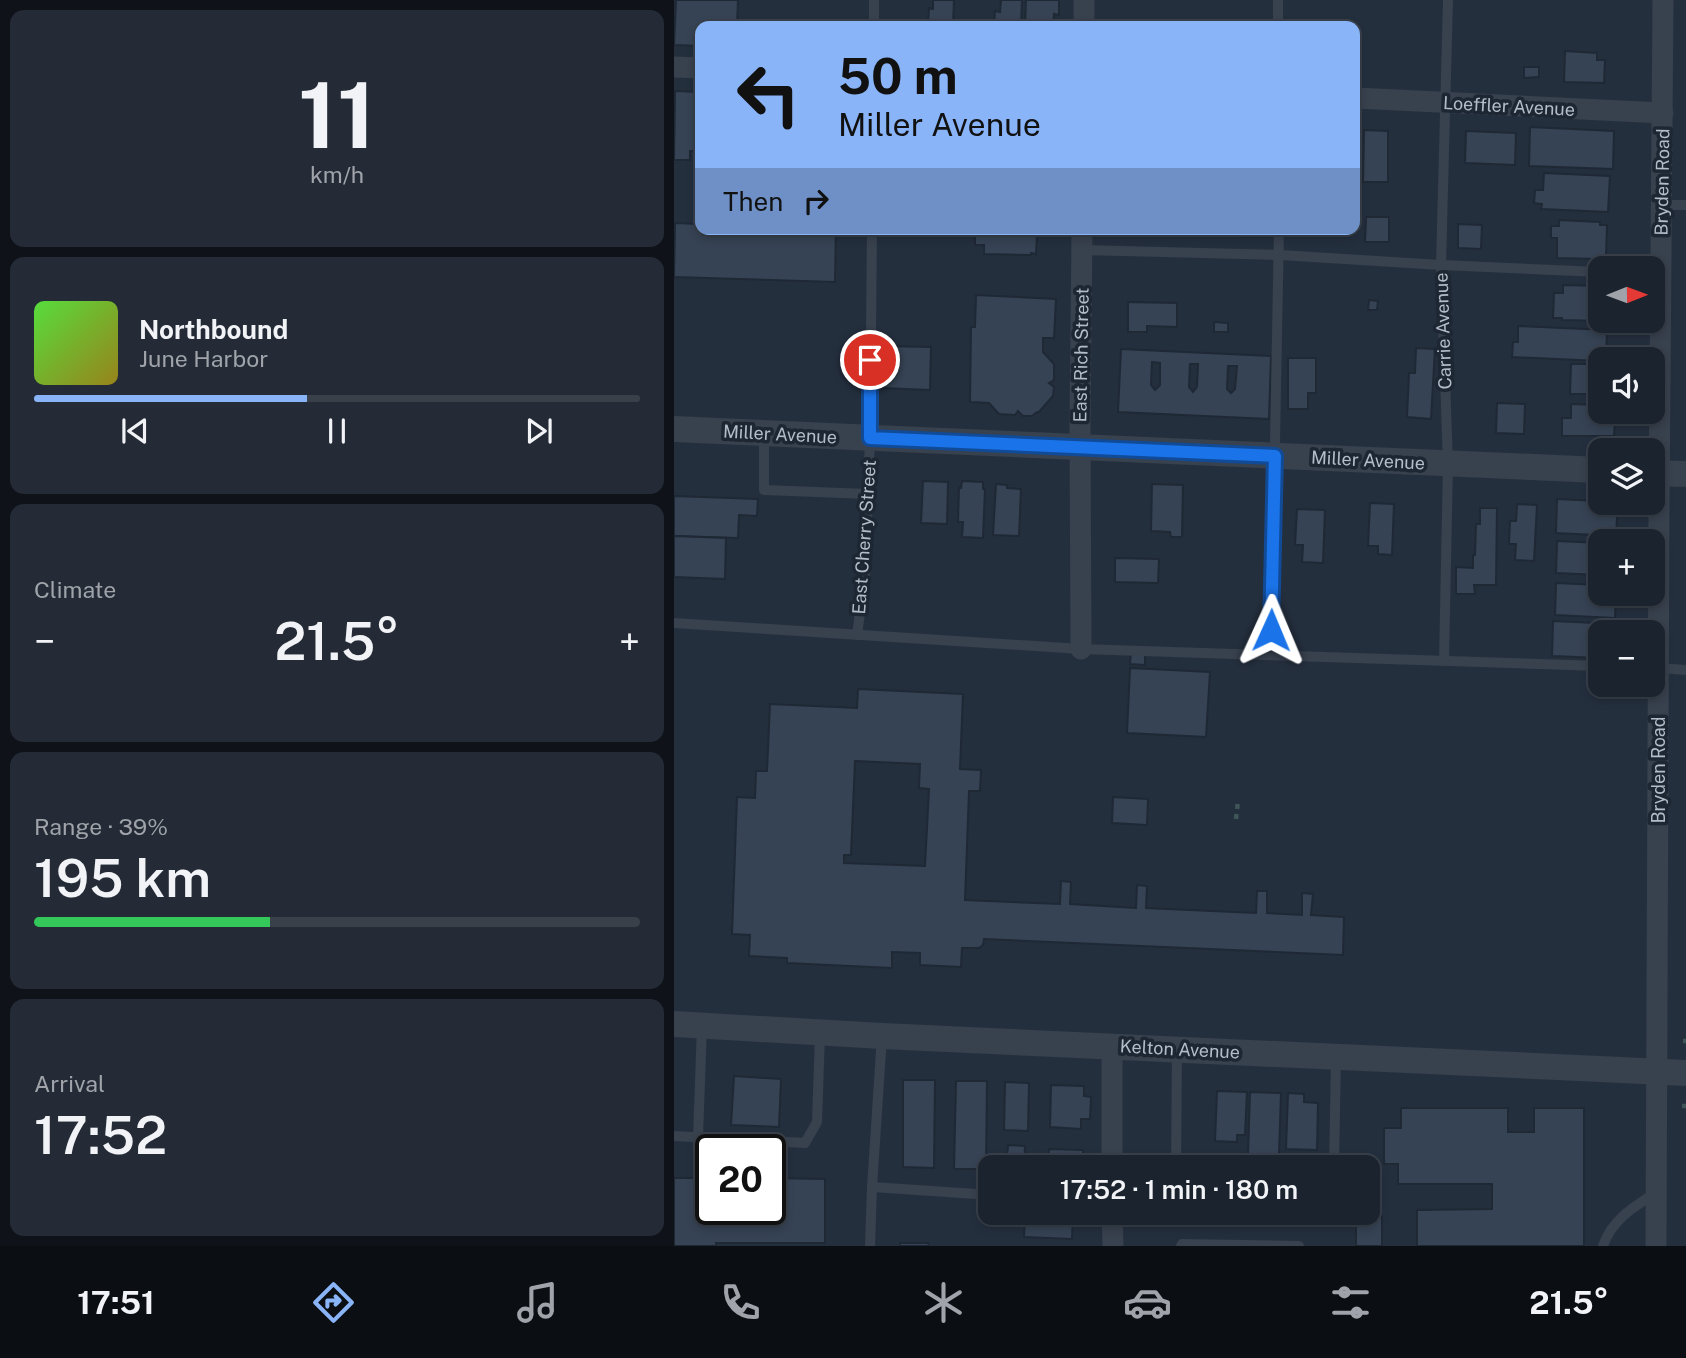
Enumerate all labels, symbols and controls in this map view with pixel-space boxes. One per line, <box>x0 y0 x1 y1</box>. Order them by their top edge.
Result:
text: 50 m <box>838 47 958 105</box>
icon: left <box>723 49 814 140</box>
text: 11 <box>298 62 376 168</box>
street label: Loeffler Avenue <box>1442 92 1576 120</box>
text: Miller Avenue <box>838 106 1041 143</box>
street label: Bryden Road <box>1651 128 1673 236</box>
text: km/h <box>310 161 364 188</box>
icon: right <box>797 182 835 220</box>
text: Then <box>723 186 783 217</box>
north arrow <box>1588 256 1664 332</box>
map controls <box>1588 256 1665 697</box>
street label: Carrie Avenue <box>1430 272 1456 390</box>
street label: East Rich Street <box>1069 287 1093 423</box>
text: Northbound <box>139 314 288 345</box>
pin <box>840 330 900 390</box>
icon: arrive <box>851 341 889 379</box>
text: June Harbor <box>139 345 268 372</box>
button: sound <box>1588 347 1665 424</box>
icon: previous <box>116 412 154 450</box>
icon: pause <box>318 412 356 450</box>
icon: next <box>520 412 558 450</box>
street label: Miller Avenue <box>722 421 838 447</box>
button: layers <box>1588 438 1665 515</box>
street label: Miller Avenue <box>1310 447 1426 473</box>
street label: East Cherry Street <box>848 459 880 615</box>
button: + <box>1588 529 1665 606</box>
text: Climate <box>34 576 116 603</box>
position arrow <box>1234 593 1308 667</box>
text: 21.5° <box>274 611 400 672</box>
text: − <box>34 619 55 664</box>
text: + <box>619 619 640 664</box>
button: − <box>1588 620 1665 697</box>
street label: Bryden Road <box>1648 716 1669 824</box>
text: Range · 39% <box>34 813 168 840</box>
text: 195 km <box>34 848 211 909</box>
street label: Kelton Avenue <box>1119 1035 1241 1063</box>
text: Arrival <box>34 1070 105 1097</box>
text: 17:52 <box>34 1105 167 1166</box>
speed limit sign: 20 <box>695 1134 786 1225</box>
text: 17:52 · 1 min · 180 m <box>1060 1174 1298 1205</box>
icon: directions <box>309 1278 358 1327</box>
icon: music <box>513 1278 562 1327</box>
icon: phone <box>716 1278 765 1327</box>
icon: climate <box>919 1278 968 1327</box>
icon: car <box>1123 1278 1172 1327</box>
icon: filters <box>1326 1278 1375 1327</box>
text: 17:51 <box>77 1284 155 1321</box>
text: 21.5° <box>1529 1284 1609 1321</box>

